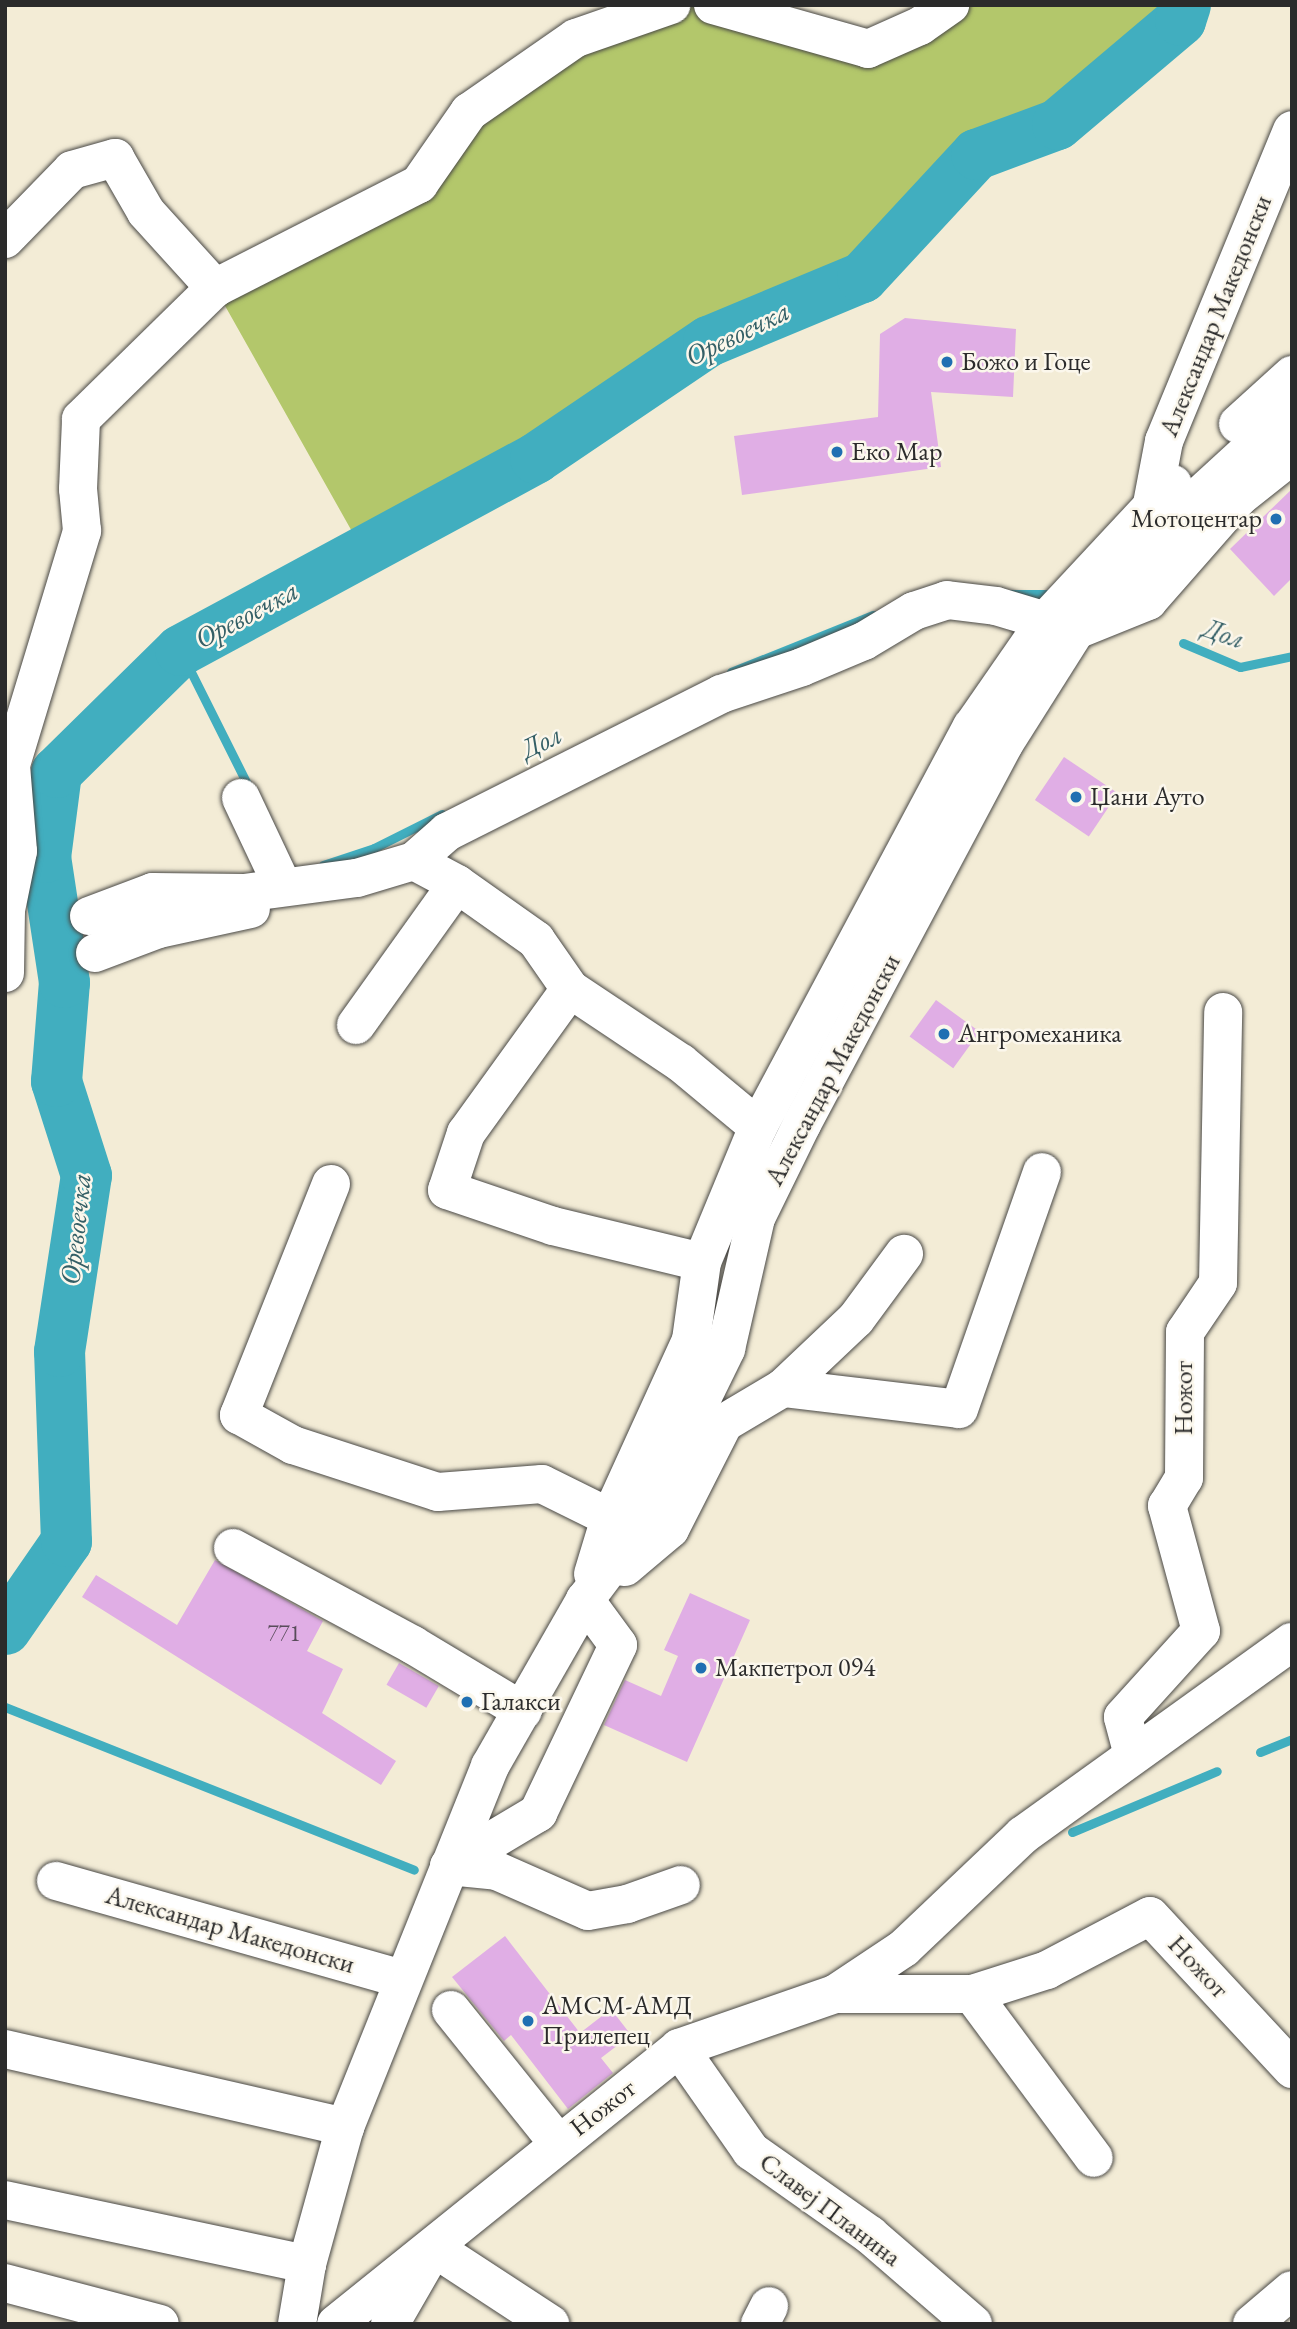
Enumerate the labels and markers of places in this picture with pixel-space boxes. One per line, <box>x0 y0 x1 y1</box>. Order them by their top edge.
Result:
place label: Божо и Гоце <box>961 346 1091 378</box>
marker: Божо и Гоце <box>939 354 955 370</box>
place label: Еко Мар <box>851 436 942 468</box>
marker: Еко Мар <box>829 444 845 460</box>
place label: Мотоцентар <box>1131 503 1262 535</box>
marker: Мотоцентар <box>1268 511 1284 527</box>
place label: Џани Ауто <box>1090 781 1205 813</box>
marker: Џани Ауто <box>1068 789 1084 805</box>
place label: Ангромеханика <box>958 1018 1122 1050</box>
marker: Ангромеханика <box>936 1026 952 1042</box>
place label: Макпетрол 094 <box>715 1652 875 1684</box>
marker: Макпетрол 094 <box>693 1660 709 1676</box>
place label: Галакси <box>481 1686 561 1718</box>
marker: Галакси <box>459 1694 475 1710</box>
place label: АМСМ-АМД Прилепец <box>542 1990 692 2052</box>
marker: АМСМ-АМД Прилепец <box>520 2013 536 2029</box>

